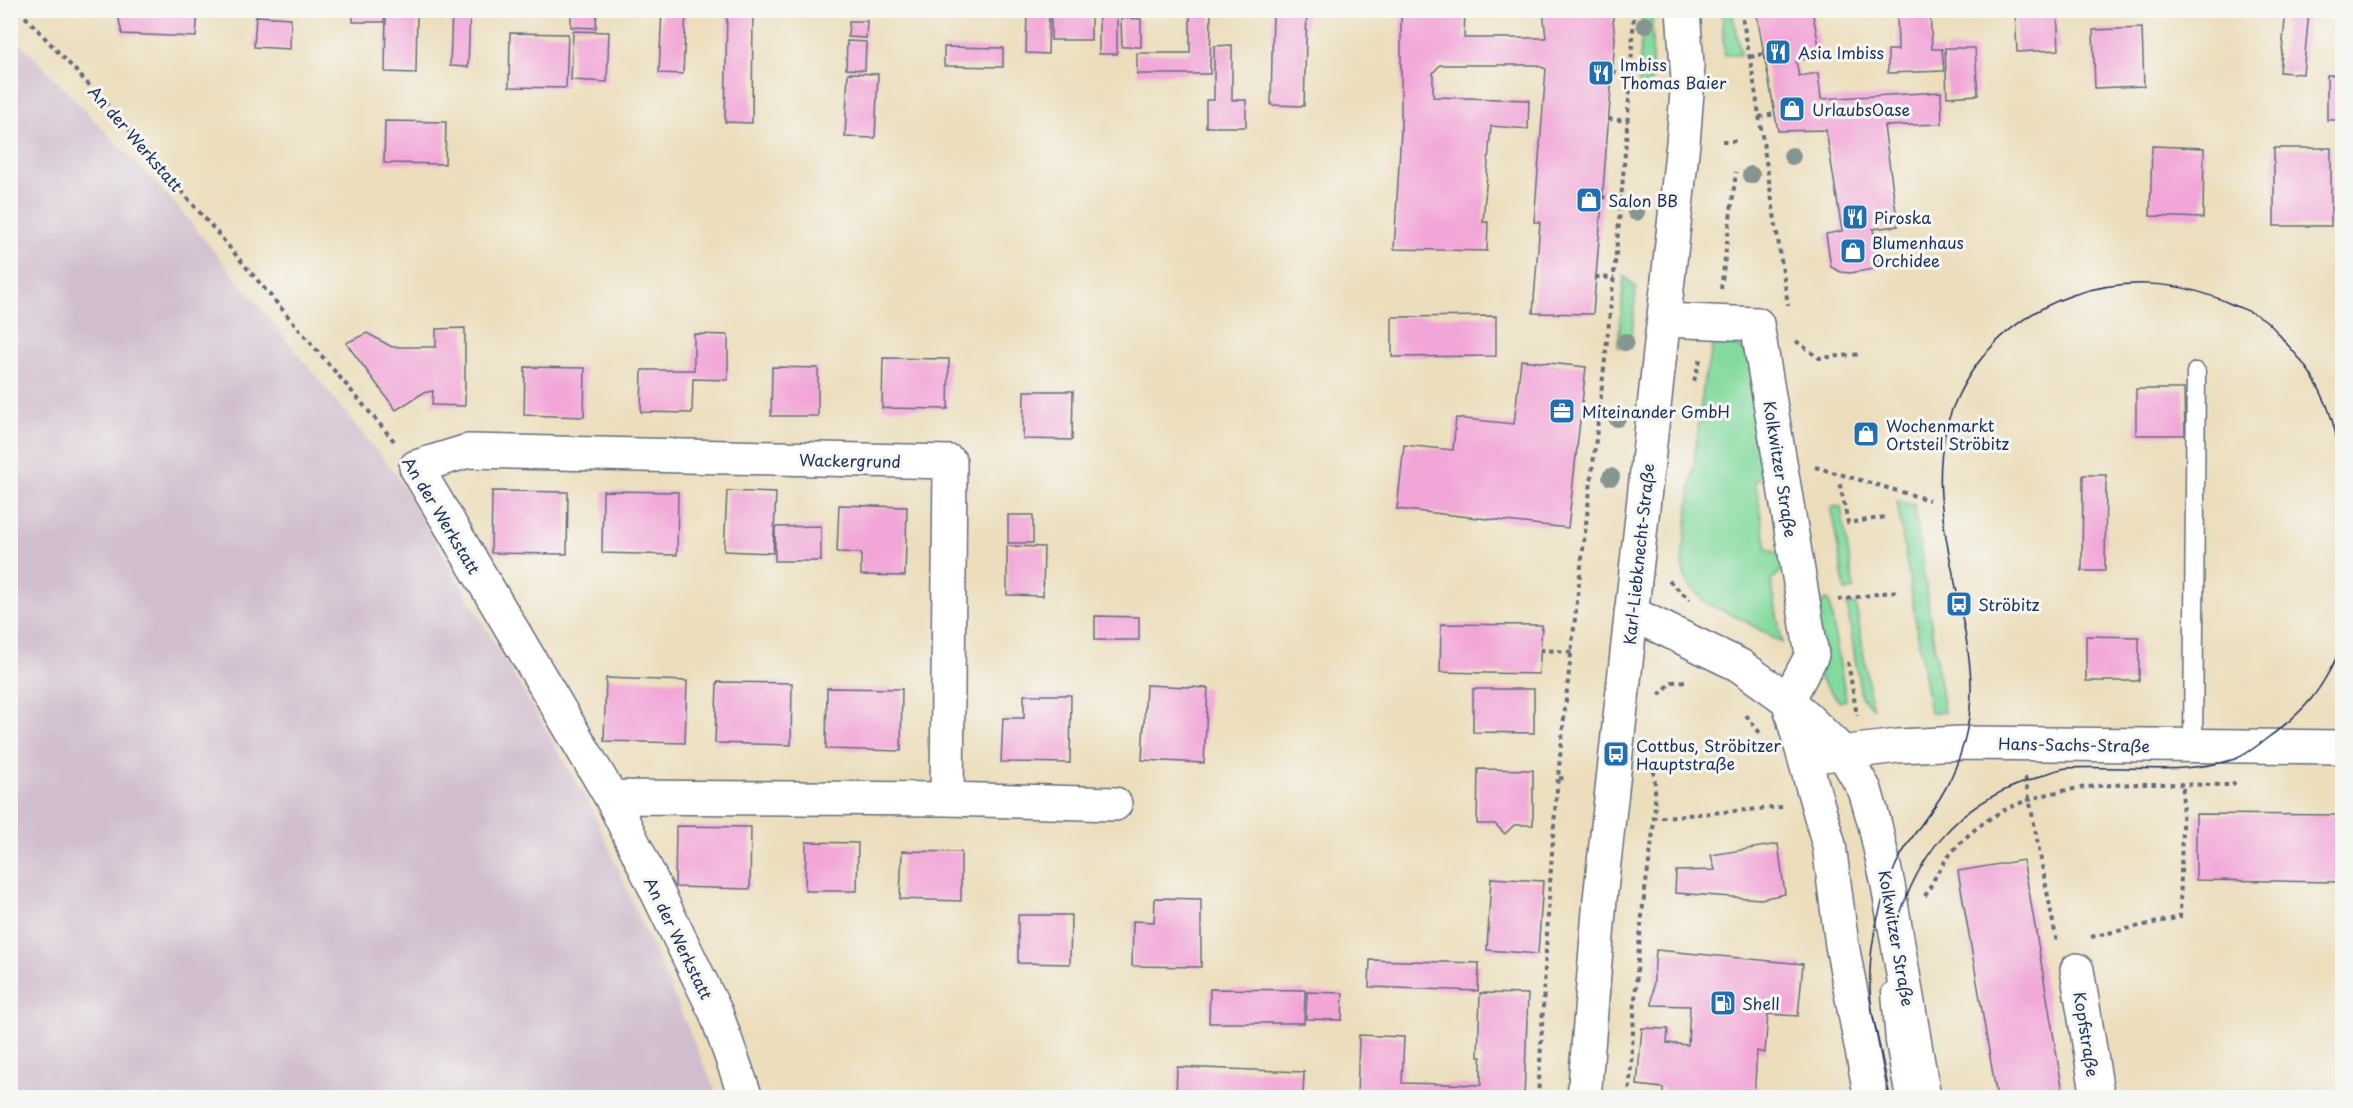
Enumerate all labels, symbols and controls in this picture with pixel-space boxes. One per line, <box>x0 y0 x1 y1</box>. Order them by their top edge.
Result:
restaurant icon: Asia Imbiss <box>1763 37 1793 67</box>
place label: Asia Imbiss <box>1798 40 1884 64</box>
place label: Imbiss Thomas Baier <box>1620 52 1727 94</box>
restaurant icon: Imbiss Thomas Baier <box>1586 58 1616 88</box>
street label: An der Werkstatt <box>83 80 189 196</box>
shop icon: UrlaubsOase <box>1777 94 1807 124</box>
place label: UrlaubsOase <box>1812 97 1910 121</box>
shop icon: Salon BB <box>1574 185 1604 215</box>
place label: Salon BB <box>1608 188 1678 212</box>
restaurant icon: Piroska <box>1840 202 1870 232</box>
place label: Piroska <box>1874 205 1931 229</box>
place label: Blumenhaus Orchidee <box>1872 230 1964 272</box>
shop icon: Blumenhaus Orchidee <box>1838 236 1868 266</box>
office icon: Miteinander GmbH <box>1547 396 1577 426</box>
place label: Miteinander GmbH <box>1582 399 1730 423</box>
street label: Kolkwitzer Straße <box>1758 399 1804 539</box>
place label: Wochenmarkt Ortsteil Ströbitz <box>1886 413 2010 455</box>
shop icon: Wochenmarkt Ortsteil Ströbitz <box>1851 419 1881 449</box>
street label: Wackergrund <box>799 447 901 473</box>
street label: An der Werkstatt <box>397 452 487 578</box>
street label: Karl-Liebknecht-Straße <box>1617 462 1659 646</box>
bus stop icon: Ströbitz <box>1944 589 1974 619</box>
place label: Ströbitz <box>1978 592 2040 616</box>
street label: Hans-Sachs-Straße <box>1998 731 2150 757</box>
place label: Cottbus, Ströbitzer Hauptstraße <box>1636 733 1781 775</box>
bus stop icon: Cottbus, Ströbitzer Hauptstraße <box>1601 739 1631 769</box>
street label: Kolkwitzer Straße <box>1873 868 1921 1008</box>
street label: An der Werkstatt <box>639 873 719 1003</box>
fuel station icon: Shell <box>1708 988 1738 1018</box>
street label: Kopfstraße <box>2068 990 2106 1078</box>
place label: Shell <box>1742 991 1780 1015</box>

